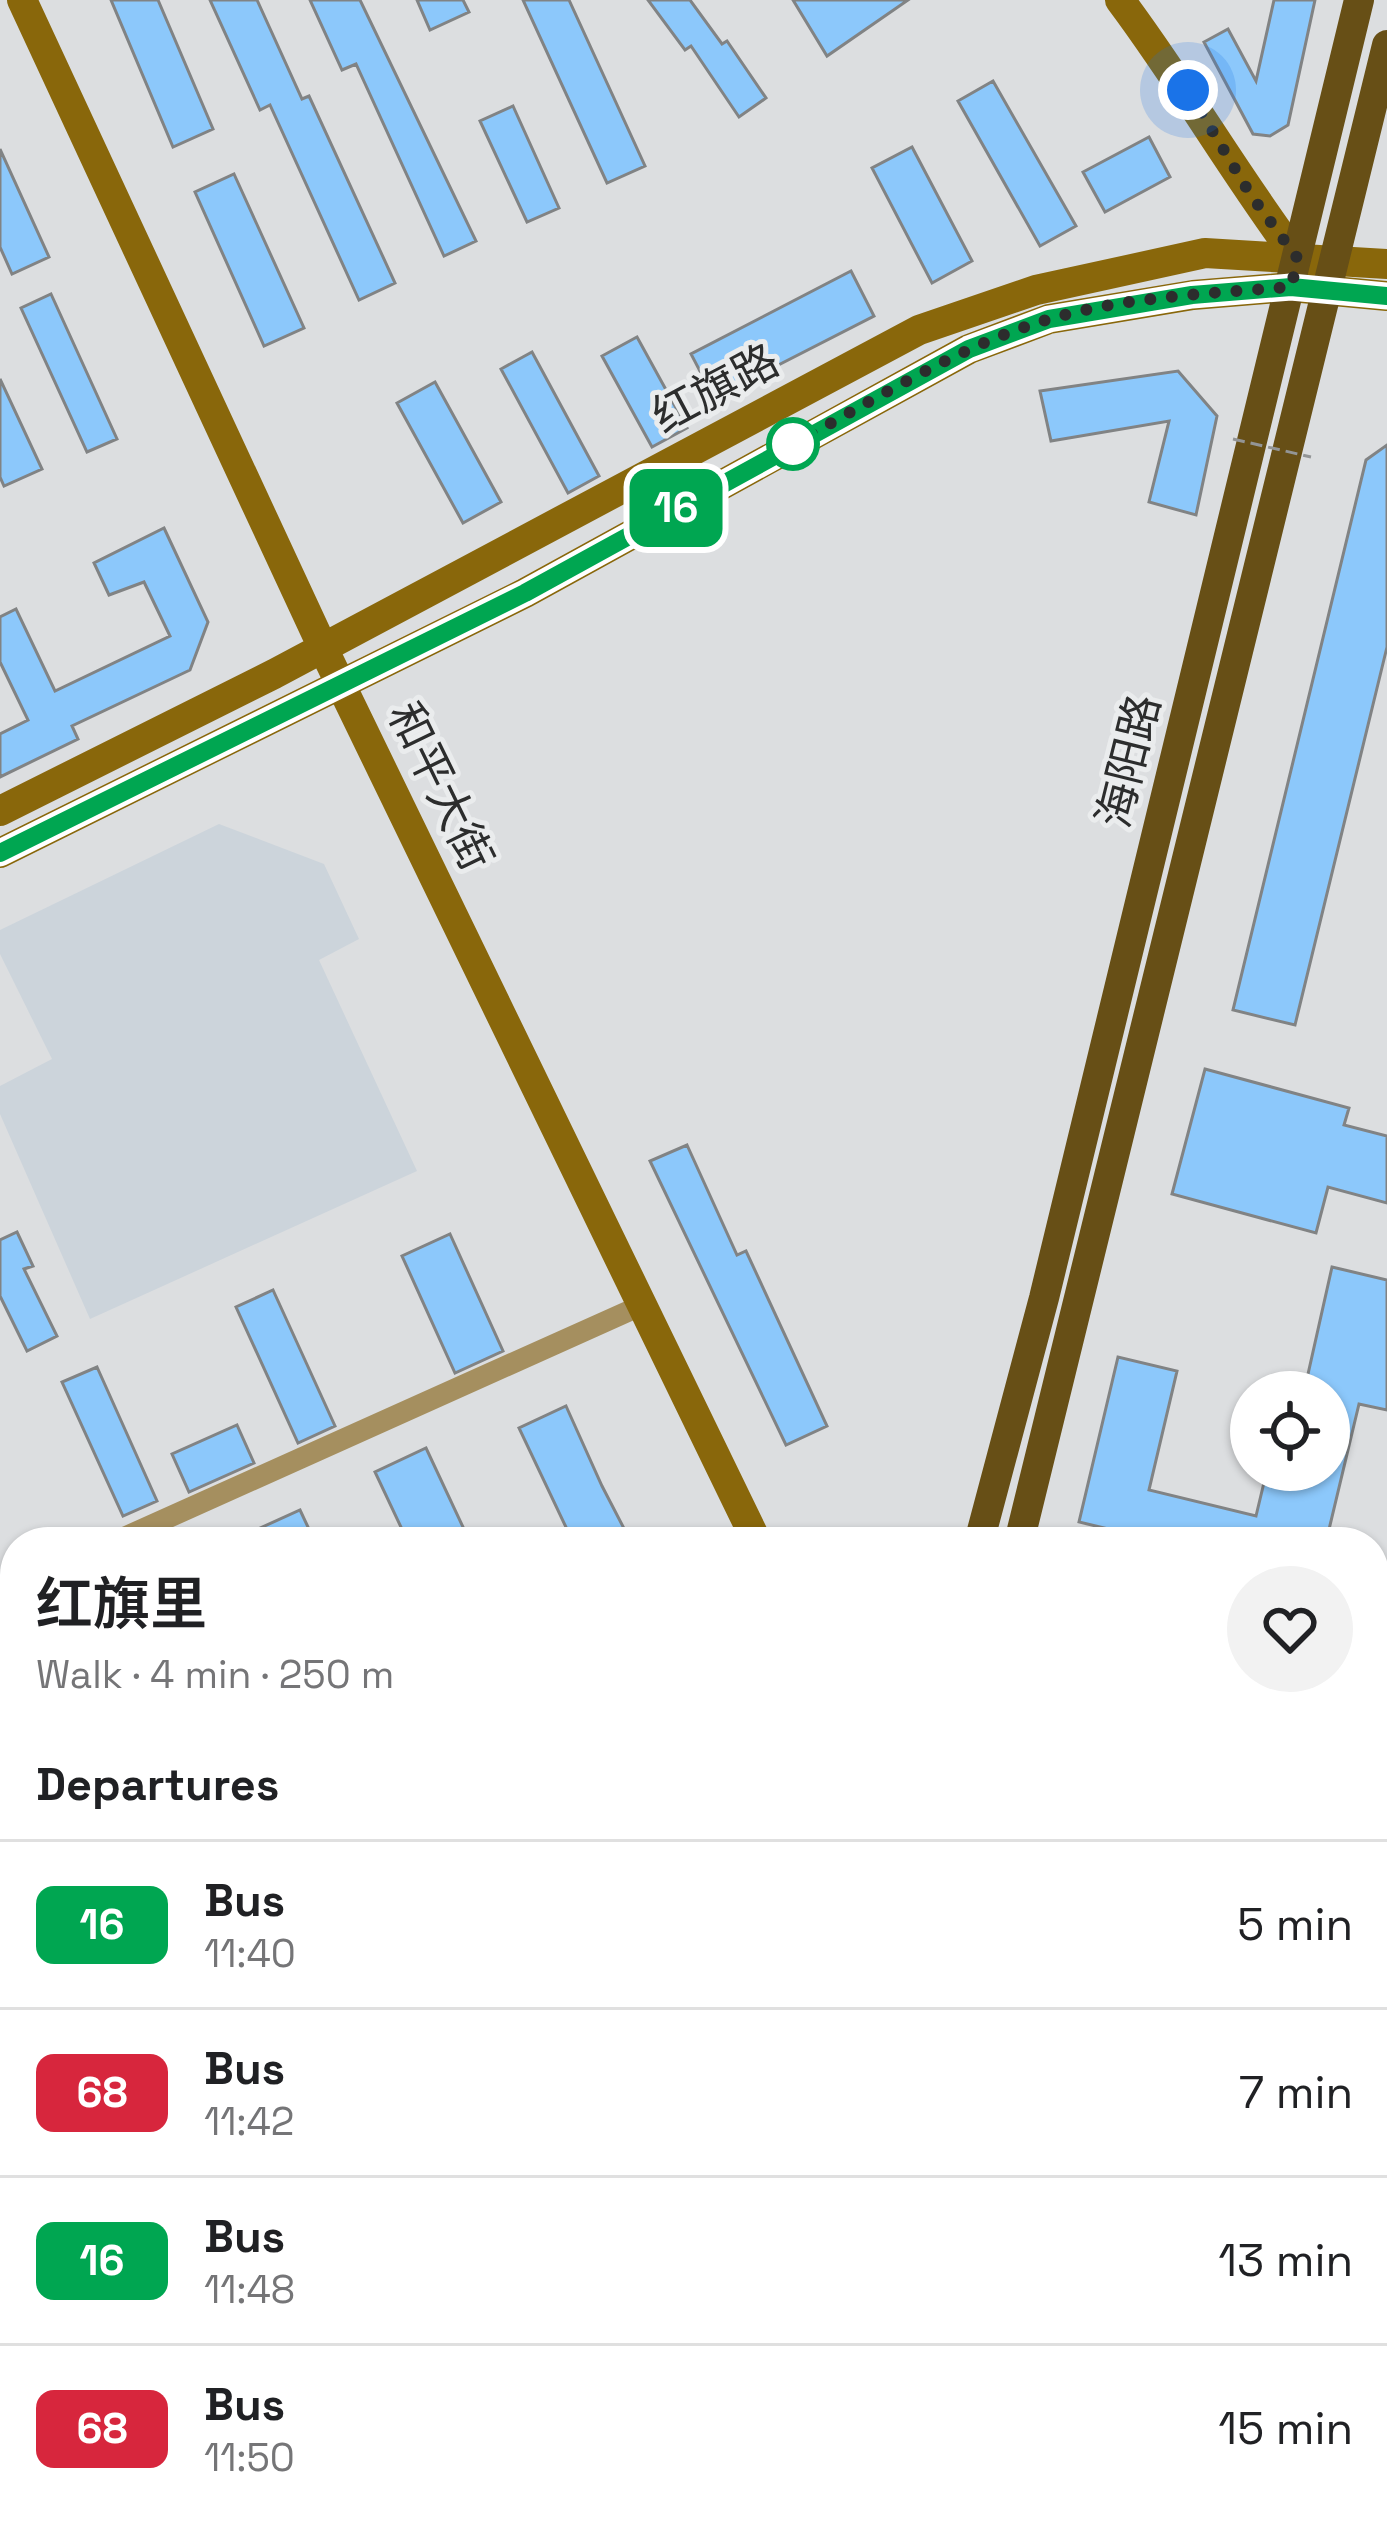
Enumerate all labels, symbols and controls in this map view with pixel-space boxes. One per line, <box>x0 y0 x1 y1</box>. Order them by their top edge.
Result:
your location <box>1158 60 1218 120</box>
street label: 红旗路 <box>642 332 788 445</box>
unlabelled marker <box>768 419 818 469</box>
line badge: 16 <box>622 469 730 547</box>
text: 16 <box>654 481 698 534</box>
street label: 海阳路 <box>1085 689 1172 834</box>
street label: 和平大街 <box>375 693 506 880</box>
map controls <box>1230 1371 1350 1491</box>
button: locate <box>1230 1371 1350 1491</box>
button: heart <box>1227 1566 1353 1692</box>
text: 红旗里 <box>36 1568 207 1641</box>
text: Walk · 4 min · 250 m <box>36 1650 394 1699</box>
text: Departures <box>36 1756 279 1813</box>
text: Bus <box>204 1872 285 1929</box>
text: 5 min <box>1237 1896 1353 1953</box>
text: 16 <box>80 1898 124 1951</box>
text: 11:40 <box>204 1929 296 1978</box>
text: Bus <box>204 2040 285 2097</box>
text: 7 min <box>1239 2064 1353 2121</box>
text: 68 <box>76 2066 128 2119</box>
text: 11:42 <box>204 2097 294 2146</box>
text: Bus <box>204 2208 285 2265</box>
text: 13 min <box>1218 2232 1353 2289</box>
text: 16 <box>80 2234 124 2287</box>
text: 11:48 <box>204 2265 295 2314</box>
text: Bus <box>204 2376 285 2433</box>
text: 15 min <box>1218 2400 1353 2457</box>
text: 68 <box>76 2402 128 2455</box>
text: 11:50 <box>204 2433 295 2482</box>

